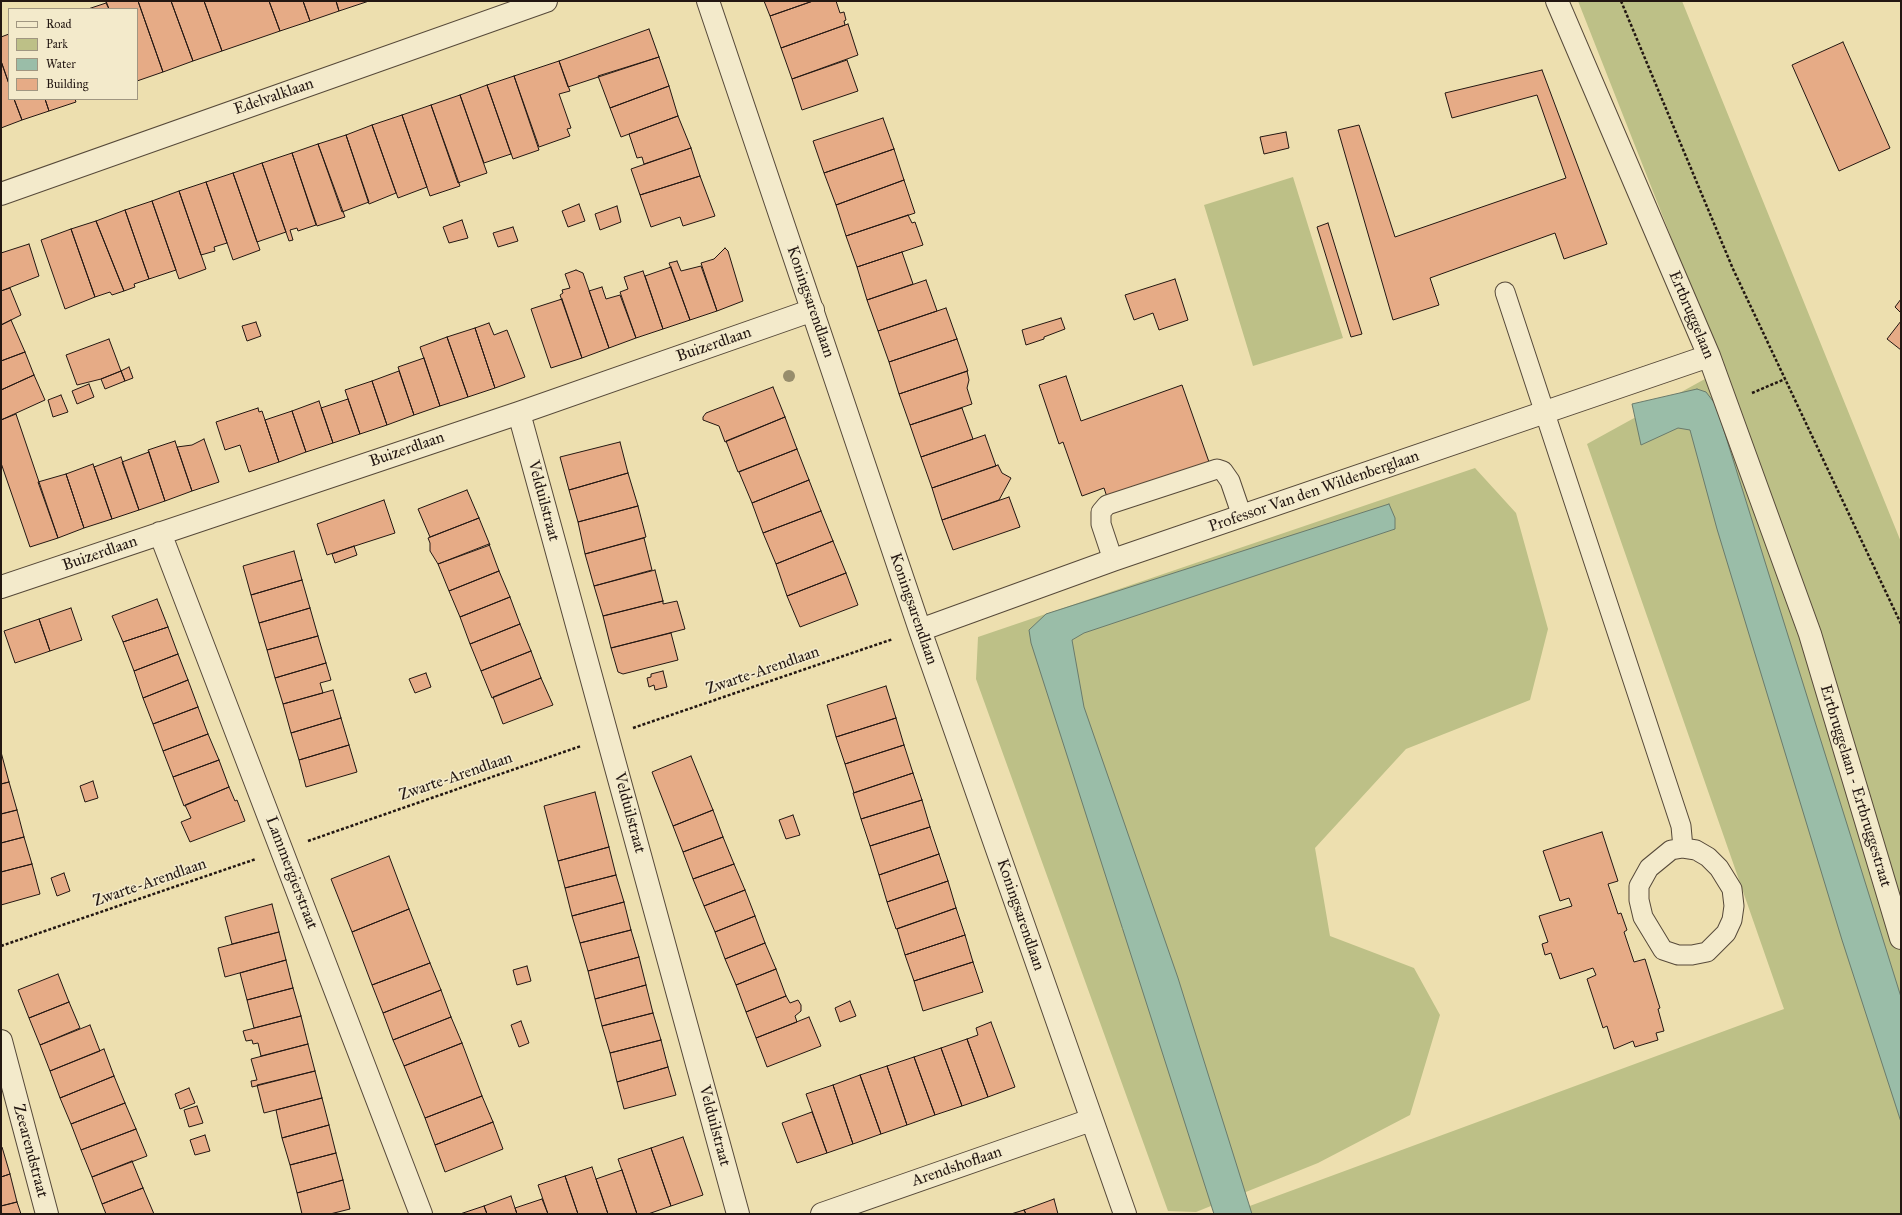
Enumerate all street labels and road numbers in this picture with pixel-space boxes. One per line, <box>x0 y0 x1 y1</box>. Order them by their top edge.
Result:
street label: Edelvalklaan <box>232 74 316 120</box>
street label: Koningsarendlaan <box>782 244 838 360</box>
street label: Ertbruggelaan <box>1664 268 1718 362</box>
street label: Buizerdlaan <box>674 323 754 367</box>
street label: Buizerdlaan <box>367 428 447 472</box>
street label: Professor Van den Wildenberglaan <box>1206 447 1422 537</box>
street label: Velduilstraat <box>523 458 563 544</box>
street label: Buizerdlaan <box>60 532 140 576</box>
street label: Koningsarendlaan <box>885 551 941 667</box>
street label: Zwarte-Arendlaan <box>704 643 822 699</box>
street label: Ertbruggelaan - Ertbruggestraat <box>1815 682 1895 890</box>
street label: Zwarte-Arendlaan <box>397 749 515 805</box>
street label: Velduilstraat <box>609 770 649 856</box>
street label: Lammergierstraat <box>261 814 321 932</box>
street label: Zwarte-Arendlaan <box>91 855 209 911</box>
street label: Koningsarendlaan <box>992 857 1048 973</box>
street label: Velduilstraat <box>694 1083 734 1169</box>
street label: Zeearendstraat <box>8 1102 52 1200</box>
street label: Arendshoflaan <box>909 1143 1005 1191</box>

